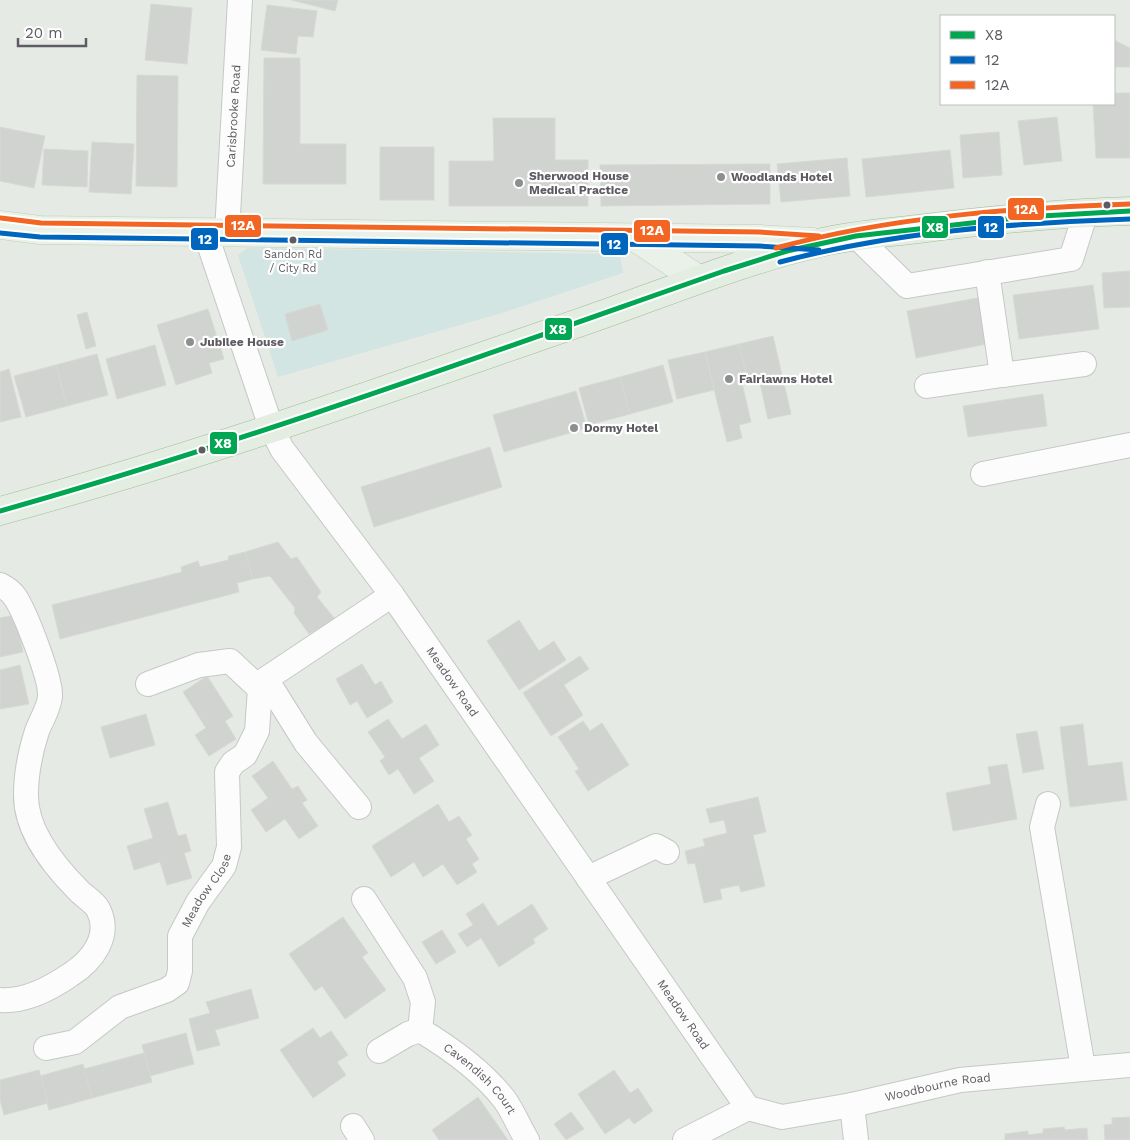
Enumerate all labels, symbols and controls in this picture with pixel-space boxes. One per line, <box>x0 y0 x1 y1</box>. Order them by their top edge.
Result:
scale bar <box>18 15 85 47</box>
legend <box>940 15 1115 105</box>
text: 20 m <box>25 24 63 42</box>
text: X8 <box>985 26 1003 44</box>
text: 12 <box>985 51 1000 69</box>
street label: Carisbrooke Road <box>224 64 243 168</box>
text: 12A <box>985 76 1010 94</box>
place label: Sherwood House Medical Practice <box>529 169 629 197</box>
place label: Woodlands Hotel <box>731 170 832 184</box>
marker: Woodlands Hotel <box>715 171 727 183</box>
marker: Sherwood House Medical Practice <box>513 177 525 189</box>
line badge: 12A <box>1007 197 1045 221</box>
unlabelled marker <box>1102 200 1112 210</box>
text: 12A <box>1014 201 1038 217</box>
line badge: 12A <box>224 214 262 238</box>
line badge: X8 <box>921 215 949 239</box>
line badge: 12 <box>977 215 1005 239</box>
text: 12A <box>231 217 255 233</box>
line badge: 12A <box>633 219 671 243</box>
text: X8 <box>926 219 944 235</box>
text: 12 <box>984 219 998 235</box>
text: 12A <box>640 222 664 238</box>
line badge: 12 <box>190 227 219 251</box>
text: 12 <box>198 231 212 247</box>
line badge: 12 <box>600 232 629 256</box>
marker: Sandon Rd / City Rd <box>288 235 298 245</box>
text: 12 <box>607 236 621 252</box>
place label: Sandon Rd / City Rd <box>264 248 322 275</box>
line badge: X8 <box>544 317 573 341</box>
text: X8 <box>549 321 567 337</box>
place label: Jubilee House <box>200 335 284 349</box>
marker: Jubilee House <box>184 336 196 348</box>
place label: Fairlawns Hotel <box>739 372 832 386</box>
marker: Fairlawns Hotel <box>723 373 735 385</box>
place label: Dormy Hotel <box>584 421 658 435</box>
marker: Dormy Hotel <box>568 422 580 434</box>
line badge: X8 <box>209 431 238 455</box>
text: X8 <box>214 435 232 451</box>
unlabelled marker <box>197 445 207 455</box>
street label: Meadow Road <box>423 644 481 719</box>
street label: Meadow Close <box>179 852 234 930</box>
street label: Meadow Road <box>654 977 712 1052</box>
street label: Cavendish Court <box>441 1040 519 1117</box>
street label: Woodbourne Road <box>883 1070 991 1104</box>

